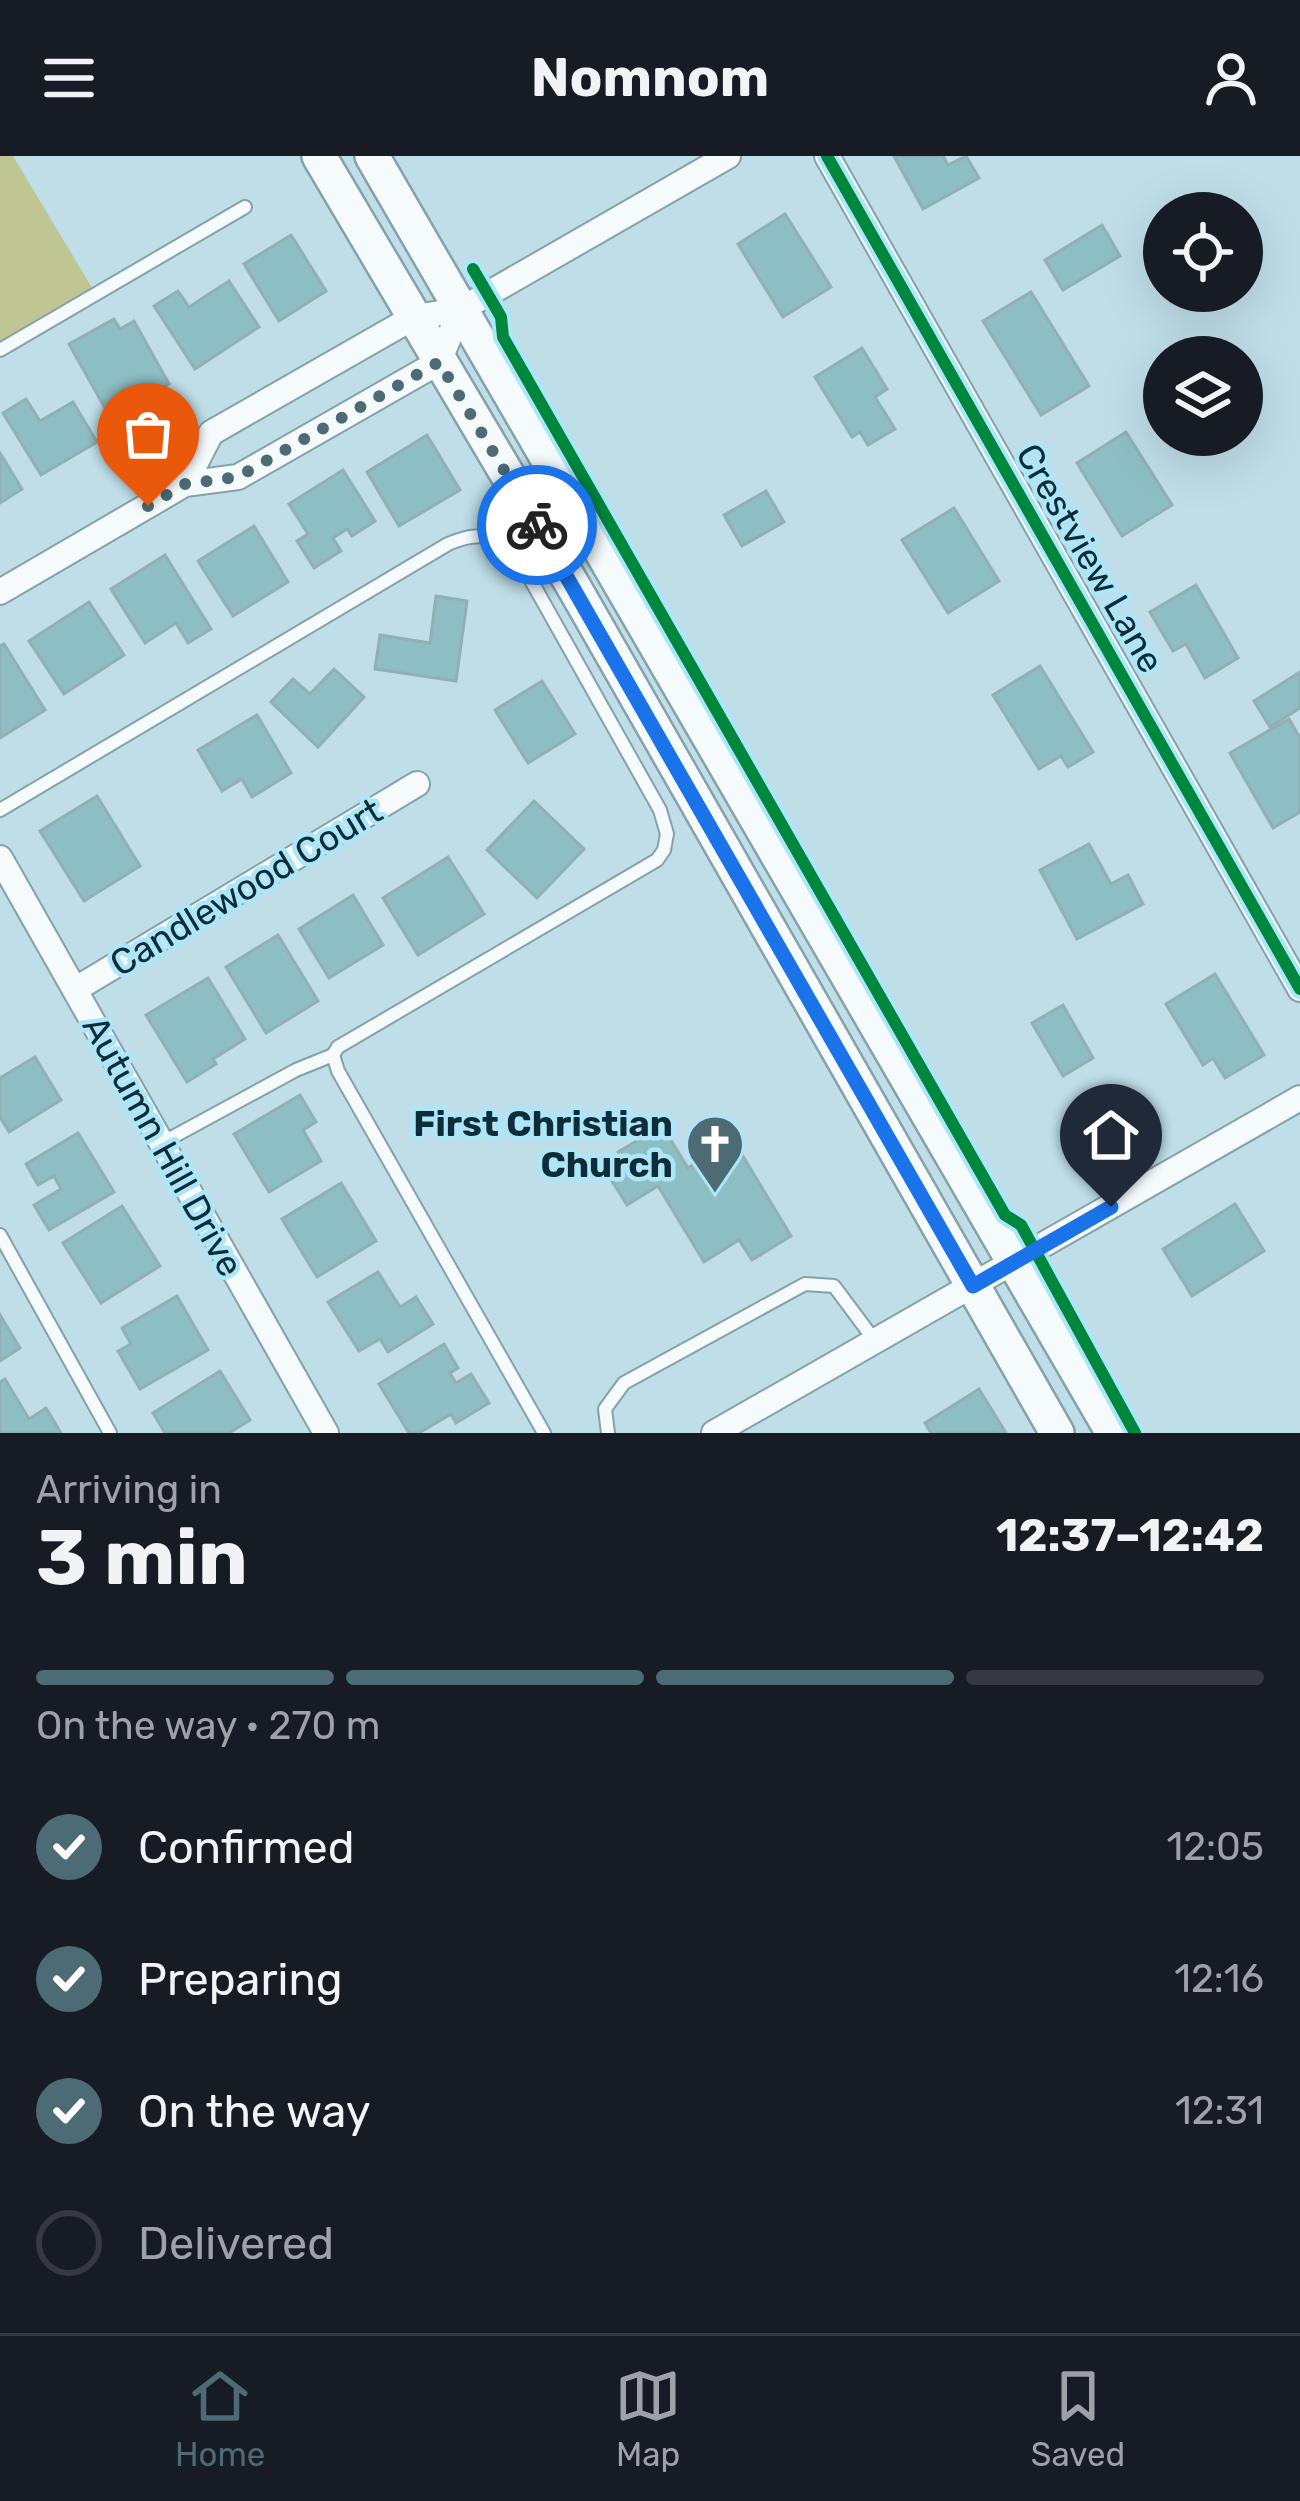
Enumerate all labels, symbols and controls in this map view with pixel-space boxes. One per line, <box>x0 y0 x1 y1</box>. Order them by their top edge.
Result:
icon: menu <box>36 45 102 111</box>
icon: person <box>1198 45 1264 111</box>
text: Nomnom <box>531 46 769 110</box>
map controls <box>1143 192 1263 456</box>
button: locate <box>1143 192 1263 312</box>
button: layers <box>1143 336 1263 456</box>
pin <box>97 383 199 506</box>
icon: bag <box>115 401 181 467</box>
street label: Crestview Lane <box>1007 436 1173 680</box>
courier <box>477 465 597 585</box>
icon: bike <box>504 492 570 558</box>
street label: Candlewood Court <box>102 789 390 985</box>
street label: Autumn Hill Drive <box>74 1008 252 1284</box>
pin <box>1060 1084 1162 1207</box>
place label: First Christian Church <box>413 1102 673 1186</box>
icon: home <box>1078 1102 1144 1168</box>
church icon: First Christian Church <box>684 1113 746 1195</box>
text: Arriving in <box>36 1467 222 1513</box>
text: 12:37–12:42 <box>996 1509 1264 1562</box>
text: 3 min <box>36 1511 248 1604</box>
text: On the way · 270 m <box>36 1703 380 1749</box>
icon: check <box>36 1814 102 1880</box>
text: Confirmed <box>138 1821 355 1874</box>
text: 12:05 <box>1166 1824 1264 1870</box>
icon: check <box>36 1946 102 2012</box>
text: Preparing <box>138 1953 343 2006</box>
text: 12:16 <box>1174 1956 1264 2002</box>
icon: check <box>36 2078 102 2144</box>
text: On the way <box>138 2085 371 2138</box>
text: 12:31 <box>1175 2088 1264 2134</box>
text: Delivered <box>138 2217 334 2270</box>
tab: Home <box>175 2363 265 2474</box>
tab: Map <box>615 2363 681 2474</box>
tab: Saved <box>1031 2363 1125 2474</box>

